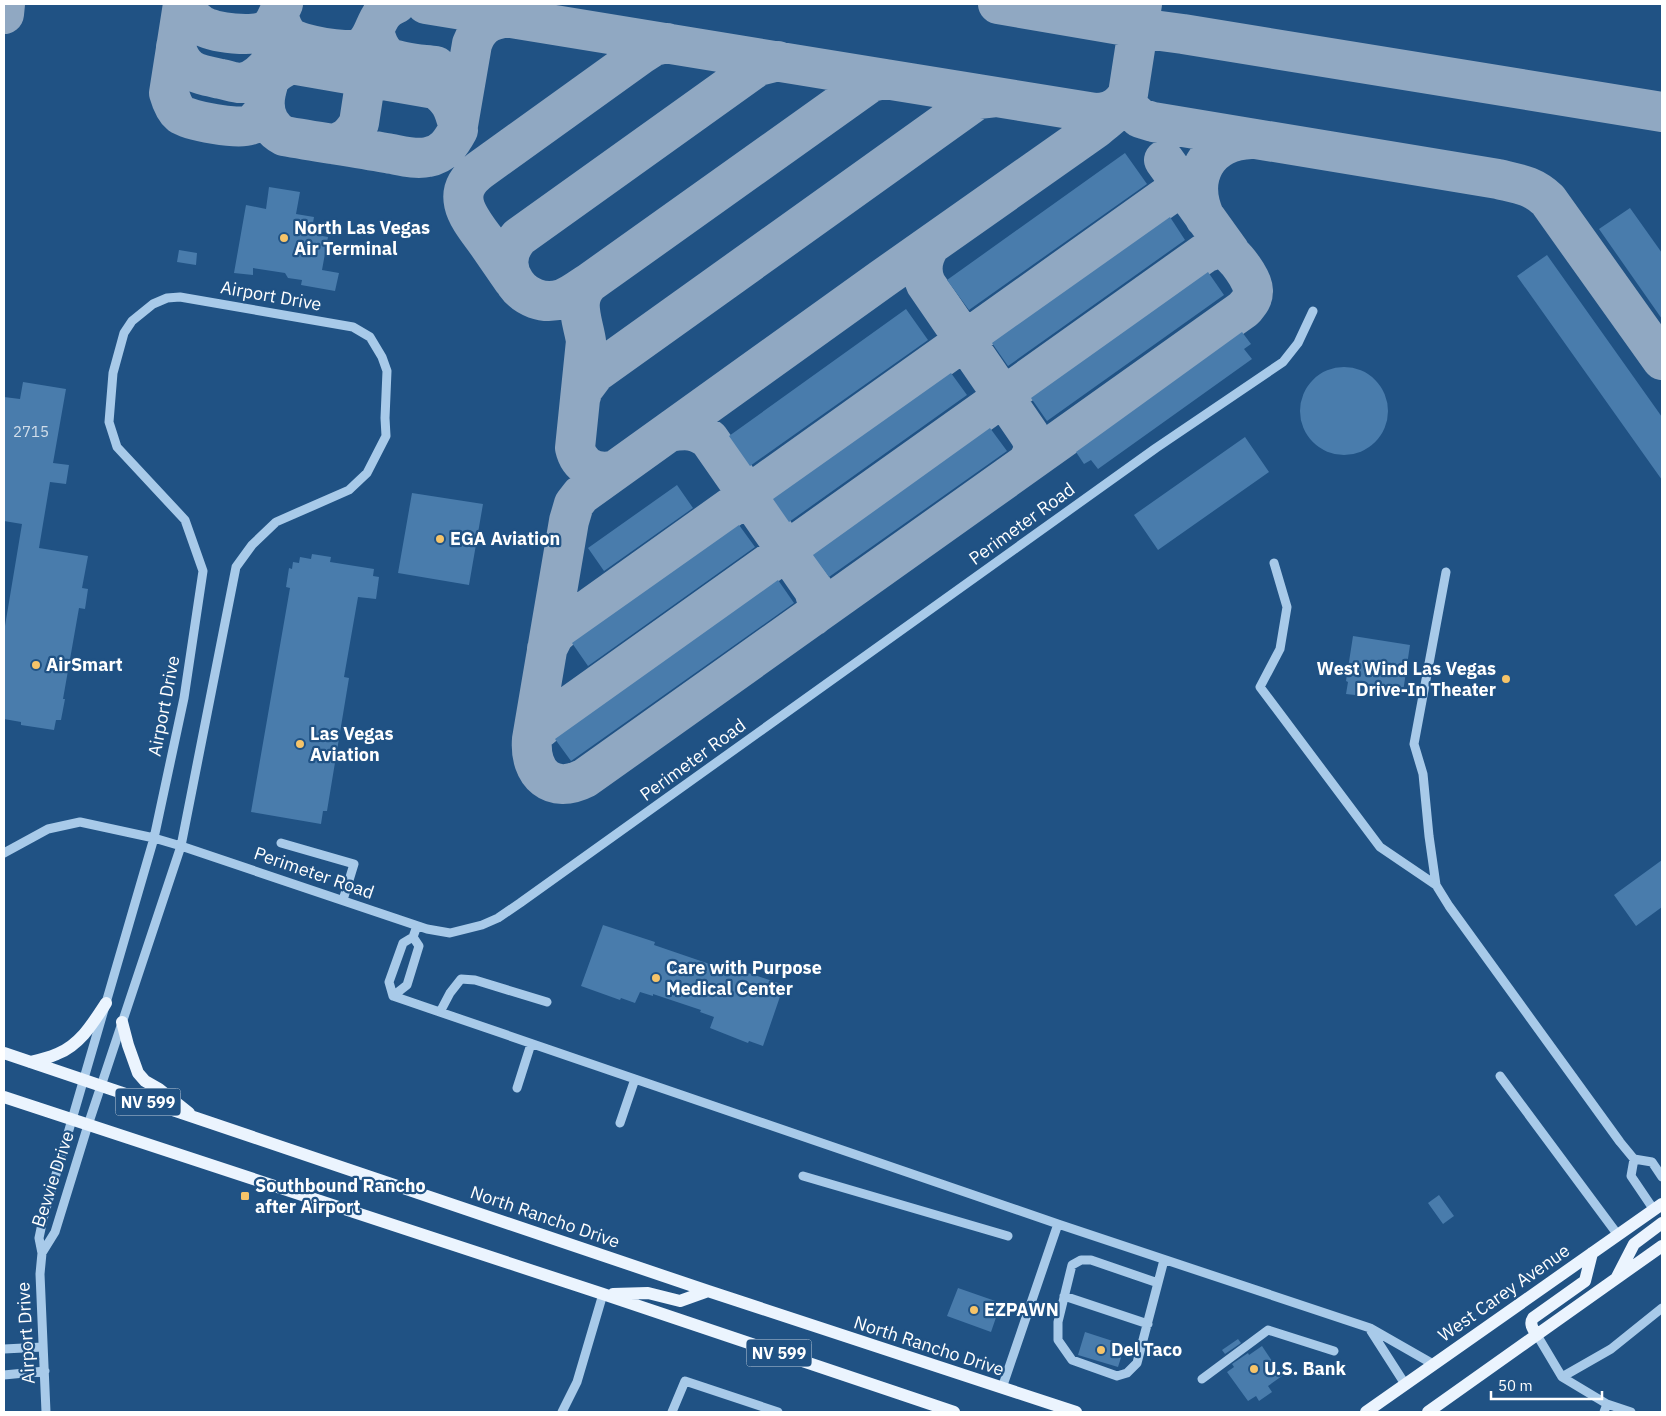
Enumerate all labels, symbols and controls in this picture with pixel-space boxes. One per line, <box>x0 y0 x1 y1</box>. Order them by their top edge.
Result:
place label: North Las Vegas Air Terminal <box>294 216 430 260</box>
marker: North Las Vegas Air Terminal <box>278 232 290 244</box>
street label: Airport Drive <box>219 275 324 316</box>
house number: 2715 <box>13 422 49 441</box>
street label: Perimeter Road <box>964 477 1079 570</box>
place label: EGA Aviation <box>450 527 560 550</box>
marker: EGA Aviation <box>434 533 446 545</box>
place label: AirSmart <box>46 653 123 676</box>
street label: Airport Drive <box>142 653 185 758</box>
place label: West Wind Las Vegas Drive-In Theater <box>1317 657 1496 701</box>
marker: AirSmart <box>30 659 42 671</box>
marker: West Wind Las Vegas Drive-In Theater <box>1500 673 1512 685</box>
street label: Perimeter Road <box>635 713 750 806</box>
place label: Las Vegas Aviation <box>310 722 394 766</box>
marker: Las Vegas Aviation <box>294 738 306 750</box>
street label: Perimeter Road <box>251 841 377 904</box>
place label: Care with Purpose Medical Center <box>666 956 822 1000</box>
marker: Care with Purpose Medical Center <box>650 972 662 984</box>
road number: NV 599 <box>116 1088 180 1116</box>
street label: Bevvie Drive <box>26 1128 79 1230</box>
place label: Southbound Rancho after Airport <box>255 1174 426 1218</box>
street label: North Rancho Drive <box>467 1180 623 1253</box>
marker: Southbound Rancho after Airport <box>239 1190 251 1202</box>
street label: West Carey Avenue <box>1434 1239 1574 1347</box>
street label: Airport Drive <box>11 1281 40 1385</box>
place label: EZPAWN <box>984 1298 1059 1321</box>
marker: EZPAWN <box>968 1304 980 1316</box>
street label: North Rancho Drive <box>851 1310 1007 1381</box>
place label: Del Taco <box>1111 1338 1182 1361</box>
road number: NV 599 <box>746 1340 812 1366</box>
marker: Del Taco <box>1095 1344 1107 1356</box>
place label: U.S. Bank <box>1264 1357 1346 1380</box>
marker: U.S. Bank <box>1248 1363 1260 1375</box>
scale bar <box>1491 1368 1602 1400</box>
text: 50 m <box>1498 1376 1533 1395</box>

